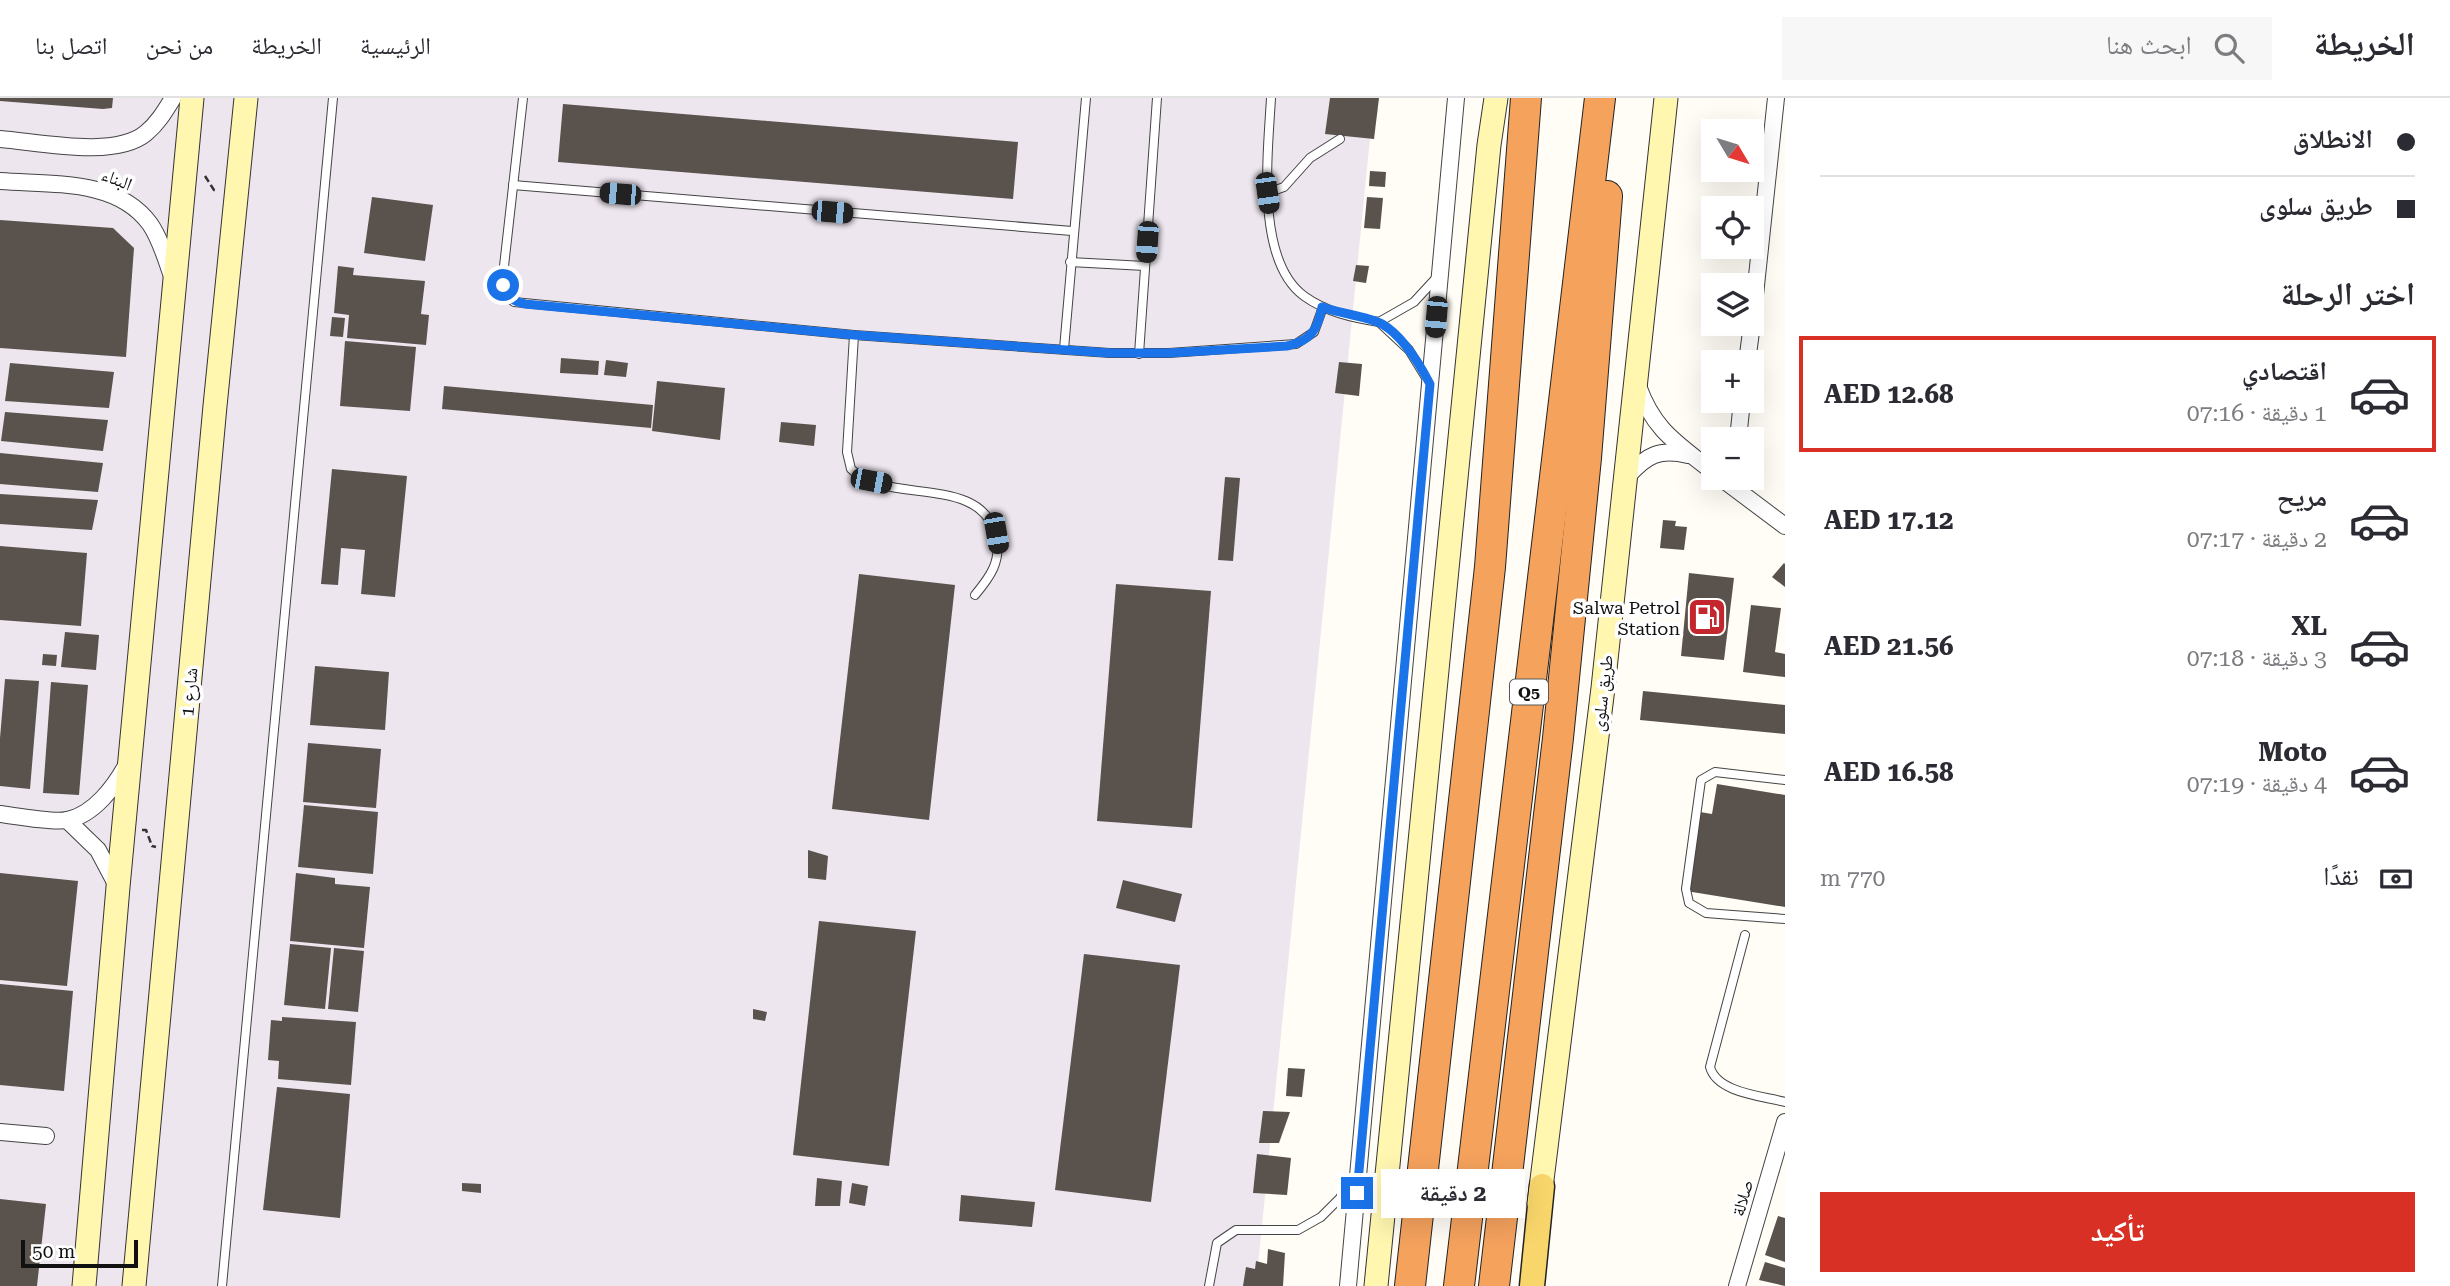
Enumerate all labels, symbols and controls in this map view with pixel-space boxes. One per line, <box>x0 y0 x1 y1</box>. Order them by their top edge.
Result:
search box <box>1782 17 2272 80</box>
text: الخريطة <box>2314 24 2415 63</box>
icon: search <box>2210 29 2248 67</box>
text: ابحث هنا <box>2106 30 2192 60</box>
text: اتصل بنا <box>35 32 108 60</box>
text: من نحن <box>146 32 213 60</box>
text: الخريطة <box>251 32 322 60</box>
text: الرئيسية <box>360 32 431 60</box>
north arrow <box>1701 119 1764 182</box>
map controls <box>1701 119 1764 490</box>
text: الانطلاق <box>2293 124 2373 154</box>
street label: البناء <box>98 163 135 195</box>
car <box>1254 171 1281 215</box>
car <box>599 182 642 206</box>
text: طريق سلوى <box>2259 191 2373 221</box>
button: locate <box>1701 196 1764 259</box>
car <box>811 200 854 224</box>
car <box>1136 220 1159 264</box>
route start <box>487 269 519 301</box>
button: layers <box>1701 273 1764 336</box>
text: اختر الرحلة <box>2281 275 2415 313</box>
car <box>1424 295 1449 339</box>
button: + <box>1701 350 1764 413</box>
text: اقتصادي <box>2242 356 2327 386</box>
icon: car <box>2348 363 2411 426</box>
text: AED 12.68 <box>1824 379 1954 409</box>
text: 1 دقيقة · 07:16 <box>2187 400 2327 427</box>
button: − <box>1701 427 1764 490</box>
car <box>849 467 894 495</box>
text: مريح <box>2277 482 2327 512</box>
icon: car <box>2348 489 2411 552</box>
text: AED 17.12 <box>1824 505 1954 535</box>
car <box>983 510 1010 556</box>
text: 2 دقيقة · 07:17 <box>2187 526 2327 553</box>
fuel station icon: Salwa Petrol Station <box>1686 596 1728 638</box>
place label: Salwa Petrol Station <box>1573 597 1680 639</box>
text: XL <box>2291 611 2327 641</box>
icon: car <box>2348 615 2411 678</box>
text: AED 21.56 <box>1824 631 1954 661</box>
text: 3 دقيقة · 07:18 <box>2187 645 2327 672</box>
street label: طريق سلوى <box>1587 653 1618 733</box>
street label: شارع 1 <box>176 667 203 717</box>
road number: Q5 <box>1510 680 1548 705</box>
text: Moto <box>2258 737 2327 767</box>
icon: car <box>2348 741 2411 804</box>
text: AED 16.58 <box>1824 757 1954 787</box>
text: 4 دقيقة · 07:19 <box>2187 771 2327 798</box>
icon: cash <box>2377 860 2415 898</box>
text: نقدًا <box>2323 861 2359 891</box>
text: 770 m <box>1820 865 1885 892</box>
callout: 2 دقيقة <box>1382 1168 1525 1218</box>
route end <box>1341 1177 1373 1209</box>
street label: صلالة <box>1727 1177 1757 1219</box>
text: 2 دقيقة <box>1419 1180 1487 1207</box>
button: تأكيد <box>1820 1192 2415 1272</box>
scale bar <box>21 1237 138 1269</box>
text: 50 m <box>32 1240 75 1263</box>

